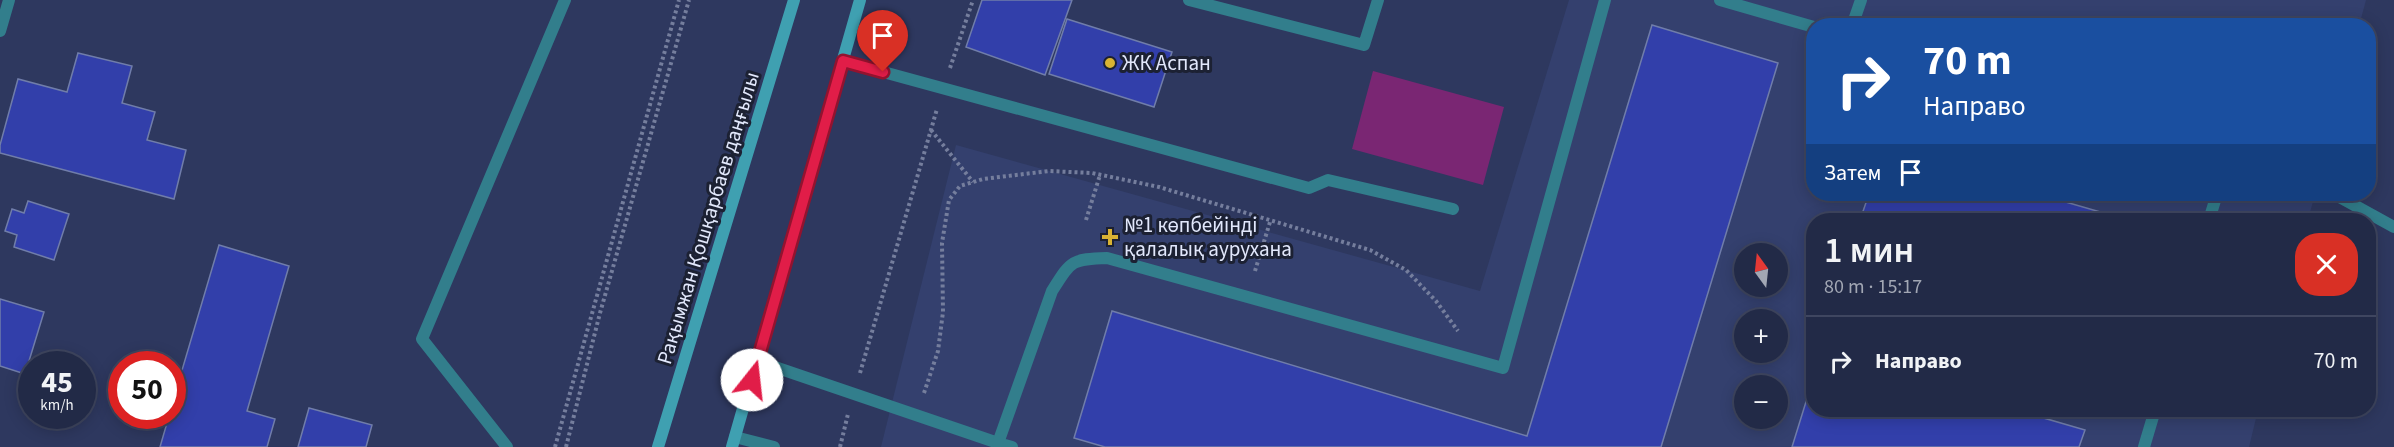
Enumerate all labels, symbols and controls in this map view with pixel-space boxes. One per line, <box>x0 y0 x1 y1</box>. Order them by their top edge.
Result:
pin <box>857 10 908 72</box>
icon: arrive <box>866 19 899 52</box>
text: 70 m <box>1923 31 2012 91</box>
icon: right <box>1824 42 1902 120</box>
place label: ЖК Аспан <box>1122 48 1211 78</box>
marker: ЖК Аспан <box>1103 56 1117 70</box>
street label: Рақымжан Қошқарбаев даңғылы <box>649 68 767 368</box>
text: Направо <box>1923 87 2026 126</box>
icon: arrive <box>1894 156 1927 189</box>
text: Затем <box>1824 157 1882 189</box>
place label: №1 көпбейінді қалалық аурухана <box>1124 210 1292 264</box>
text: 1 мин <box>1824 225 1914 276</box>
marker: №1 көпбейінді қалалық аурухана <box>1101 228 1119 246</box>
button: close <box>2295 233 2358 296</box>
north arrow <box>1734 243 1788 297</box>
map controls <box>1734 243 1788 429</box>
text: 80 m · 15:17 <box>1824 273 1922 301</box>
button: + <box>1734 309 1788 363</box>
icon: right <box>1824 345 1857 378</box>
text: Направо <box>1875 345 1962 377</box>
text: 70 m <box>2313 345 2358 377</box>
position arrow <box>720 348 784 412</box>
speed limit sign: 50 <box>108 351 186 429</box>
text: 45 <box>41 361 73 404</box>
button: − <box>1734 375 1788 429</box>
text: km/h <box>40 395 74 416</box>

